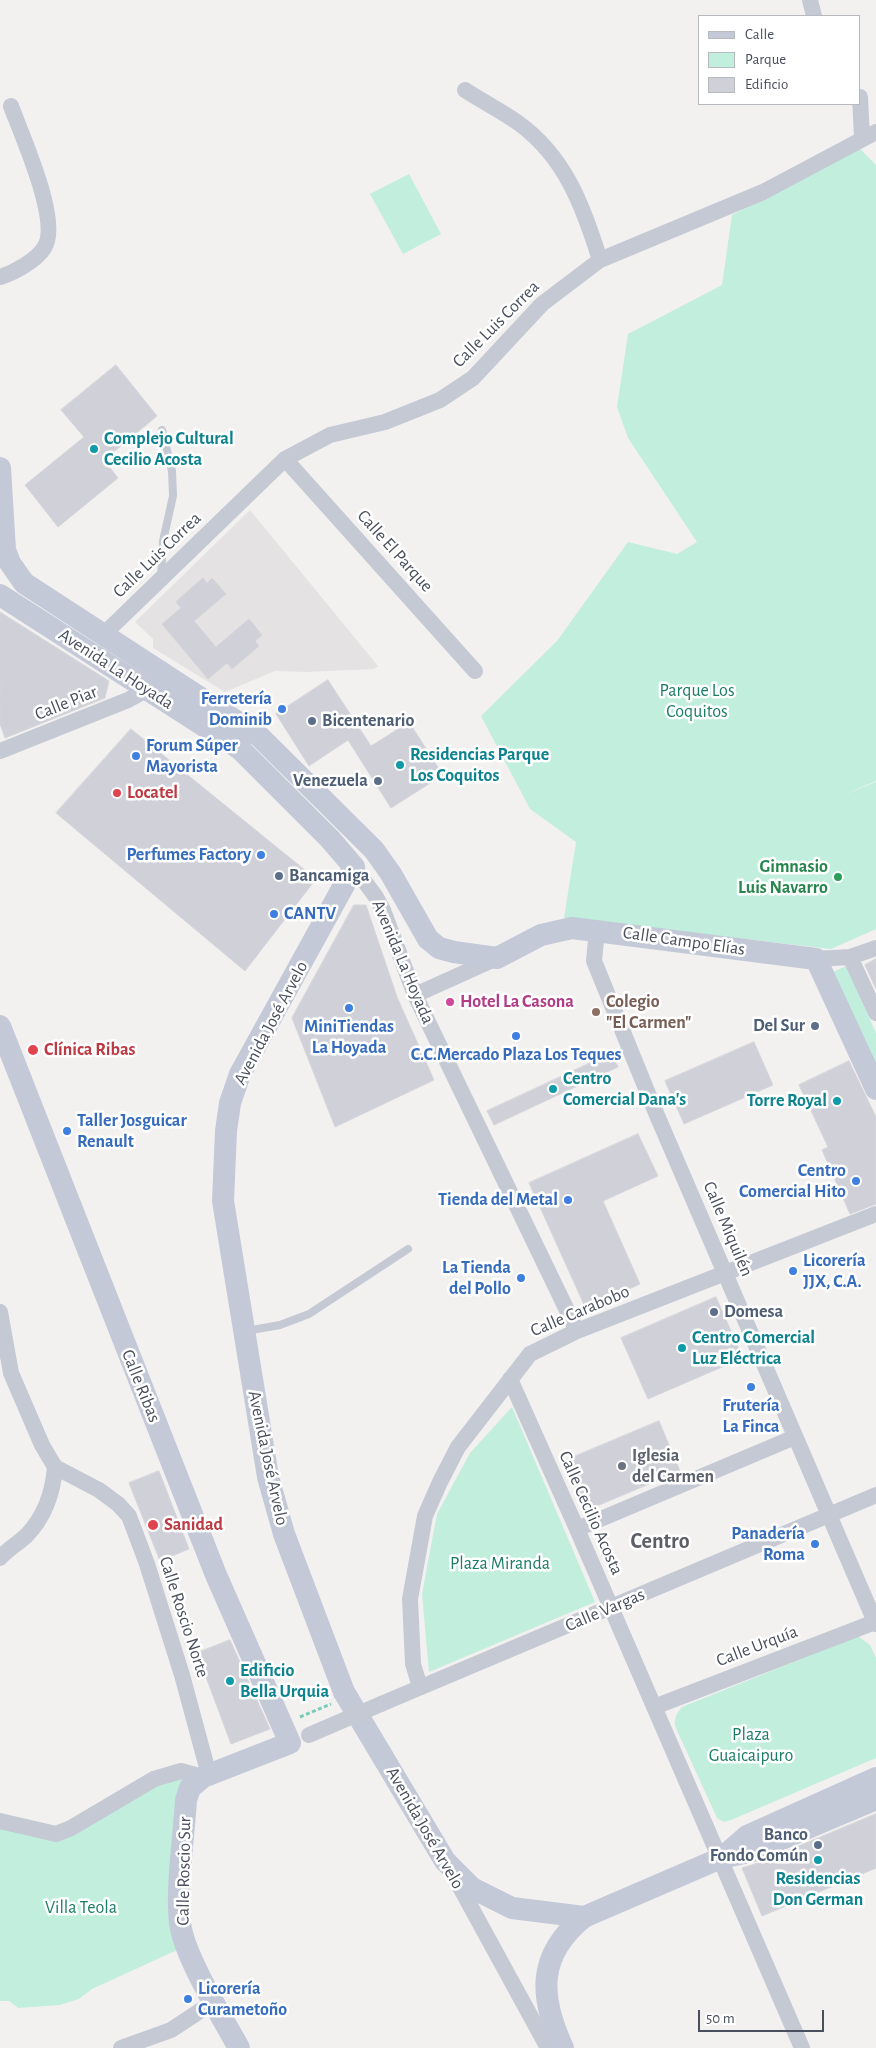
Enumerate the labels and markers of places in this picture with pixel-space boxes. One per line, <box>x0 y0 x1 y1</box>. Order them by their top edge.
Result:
place label: Complejo Cultural Cecilio Acosta <box>104 428 234 470</box>
marker: Complejo Cultural Cecilio Acosta <box>88 443 100 455</box>
place label: Ferretería Dominib <box>201 688 272 731</box>
marker: Ferretería Dominib <box>276 703 288 715</box>
place label: Bicentenario <box>322 710 414 732</box>
marker: Bicentenario <box>306 715 318 727</box>
place label: Forum Súper Mayorista <box>146 735 238 778</box>
place label: Residencias Parque Los Coquitos <box>410 744 549 786</box>
marker: Forum Súper Mayorista <box>130 750 142 762</box>
marker: Residencias Parque Los Coquitos <box>394 759 406 771</box>
place label: Venezuela <box>293 770 368 792</box>
marker: Venezuela <box>372 775 384 787</box>
place label: Locatel <box>127 782 178 804</box>
marker: Locatel <box>111 787 123 799</box>
place label: Perfumes Factory <box>126 844 251 866</box>
marker: Perfumes Factory <box>255 849 267 861</box>
place label: Gimnasio Luis Navarro <box>738 856 828 899</box>
place label: Bancamiga <box>289 865 369 887</box>
marker: Bancamiga <box>273 870 285 882</box>
marker: Gimnasio Luis Navarro <box>832 871 844 883</box>
place label: CANTV <box>284 903 336 925</box>
marker: CANTV <box>268 908 280 920</box>
place label: Hotel La Casona <box>460 991 574 1013</box>
place label: Colegio "El Carmen" <box>606 991 691 1034</box>
marker: Hotel La Casona <box>444 996 456 1008</box>
marker: MiniTiendas La Hoyada <box>343 1002 355 1014</box>
marker: Colegio "El Carmen" <box>590 1006 602 1018</box>
place label: Del Sur <box>753 1015 805 1037</box>
place label: MiniTiendas La Hoyada <box>304 1016 394 1058</box>
marker: Del Sur <box>809 1020 821 1032</box>
marker: C.C.Mercado Plaza Los Teques <box>510 1030 522 1042</box>
place label: Clínica Ribas <box>44 1039 135 1061</box>
marker: Clínica Ribas <box>26 1043 40 1057</box>
place label: C.C.Mercado Plaza Los Teques <box>411 1044 621 1066</box>
place label: Centro Comercial Dana's <box>563 1068 686 1110</box>
marker: Centro Comercial Dana's <box>547 1083 559 1095</box>
place label: Torre Royal <box>747 1090 827 1112</box>
marker: Torre Royal <box>831 1095 843 1107</box>
place label: Taller Josguicar Renault <box>77 1110 187 1152</box>
marker: Taller Josguicar Renault <box>61 1125 73 1137</box>
place label: Centro Comercial Hito <box>739 1160 846 1202</box>
marker: Centro Comercial Hito <box>850 1175 862 1187</box>
place label: Tienda del Metal <box>438 1189 558 1211</box>
marker: Tienda del Metal <box>562 1194 574 1206</box>
place label: Licorería JJX, C.A. <box>803 1250 866 1292</box>
place label: La Tienda del Pollo <box>442 1257 511 1300</box>
marker: Licorería JJX, C.A. <box>787 1265 799 1277</box>
marker: La Tienda del Pollo <box>515 1272 527 1284</box>
place label: Domesa <box>724 1301 783 1323</box>
marker: Domesa <box>708 1306 720 1318</box>
place label: Centro Comercial Luz Eléctrica <box>692 1327 815 1370</box>
marker: Centro Comercial Luz Eléctrica <box>676 1342 688 1354</box>
marker: Frutería La Finca <box>745 1381 757 1393</box>
place label: Frutería La Finca <box>722 1395 780 1438</box>
place label: Iglesia del Carmen <box>632 1445 714 1488</box>
marker: Iglesia del Carmen <box>616 1460 628 1472</box>
place label: Sanidad <box>164 1514 223 1536</box>
marker: Sanidad <box>146 1518 160 1532</box>
place label: Panadería Roma <box>731 1523 805 1566</box>
marker: Panadería Roma <box>809 1538 821 1550</box>
place label: Edificio Bella Urquia <box>240 1660 329 1702</box>
marker: Edificio Bella Urquia <box>224 1675 236 1687</box>
place label: Banco Fondo Común <box>710 1824 808 1866</box>
marker: Banco Fondo Común <box>812 1839 824 1851</box>
marker: Residencias Don German <box>812 1854 824 1866</box>
place label: Residencias Don German <box>773 1868 863 1910</box>
place label: Licorería Curametoño <box>198 1978 287 2020</box>
marker: Licorería Curametoño <box>182 1993 194 2005</box>

